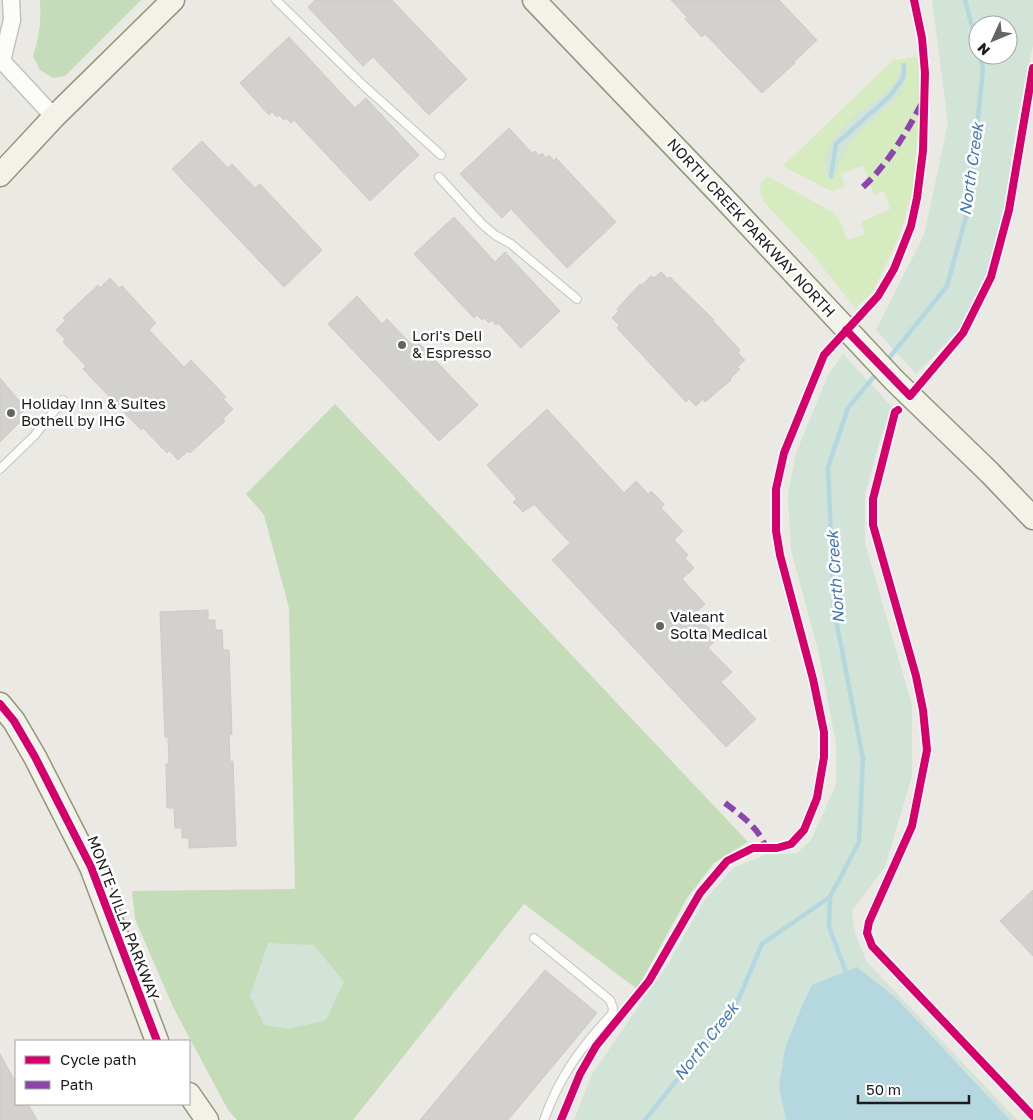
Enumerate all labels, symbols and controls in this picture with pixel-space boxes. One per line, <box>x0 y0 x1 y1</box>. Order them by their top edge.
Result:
north arrow <box>968 15 1018 65</box>
text: N <box>973 40 993 59</box>
water label: North Creek <box>955 120 988 217</box>
street label: NORTH CREEK PARKWAY NORTH <box>664 134 839 320</box>
place label: Lori's Deli & Espresso <box>412 326 491 361</box>
marker: Lori's Deli & Espresso <box>396 339 408 351</box>
place label: Holiday Inn & Suites Bothell by IHG <box>21 394 166 429</box>
marker: Holiday Inn & Suites Bothell by IHG <box>5 407 17 419</box>
water label: North Creek <box>822 528 848 624</box>
place label: Valeant Solta Medical <box>670 607 768 642</box>
marker: Valeant Solta Medical <box>654 620 666 632</box>
street label: MONTE VILLA PARKWAY <box>84 833 164 1003</box>
water label: North Creek <box>669 997 744 1084</box>
legend <box>15 1040 190 1105</box>
text: Cycle path <box>60 1050 136 1068</box>
scale bar <box>858 1072 969 1104</box>
text: Path <box>60 1075 93 1093</box>
text: 50 m <box>866 1080 901 1098</box>

